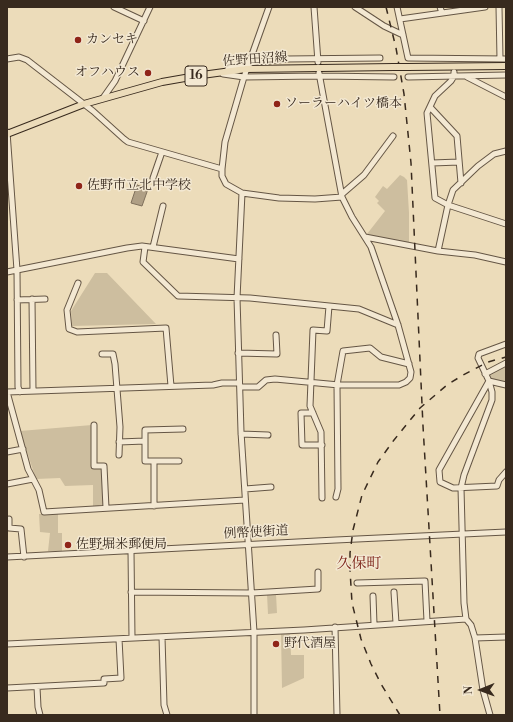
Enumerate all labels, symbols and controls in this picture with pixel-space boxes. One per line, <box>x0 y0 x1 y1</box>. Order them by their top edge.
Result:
place label: カンセキ <box>86 32 138 48</box>
marker: カンセキ <box>73 35 83 45</box>
street label: 佐野田沼線 <box>222 50 288 70</box>
place label: オフハウス <box>75 65 140 81</box>
road number: 16 <box>185 66 207 86</box>
marker: オフハウス <box>143 68 153 78</box>
place label: ソーラーハイツ橋本 <box>285 96 402 112</box>
marker: ソーラーハイツ橋本 <box>272 99 282 109</box>
place label: 佐野市立北中学校 <box>87 178 191 194</box>
marker: 佐野市立北中学校 <box>74 181 84 191</box>
street label: 例幣使街道 <box>223 524 289 542</box>
place label: 佐野堀米郵便局 <box>76 537 167 553</box>
marker: 佐野堀米郵便局 <box>63 540 73 550</box>
district label: 久保町 <box>337 555 381 573</box>
place label: 野代酒屋 <box>284 636 336 652</box>
marker: 野代酒屋 <box>271 639 281 649</box>
north arrow <box>461 670 501 710</box>
text: N <box>462 686 476 695</box>

